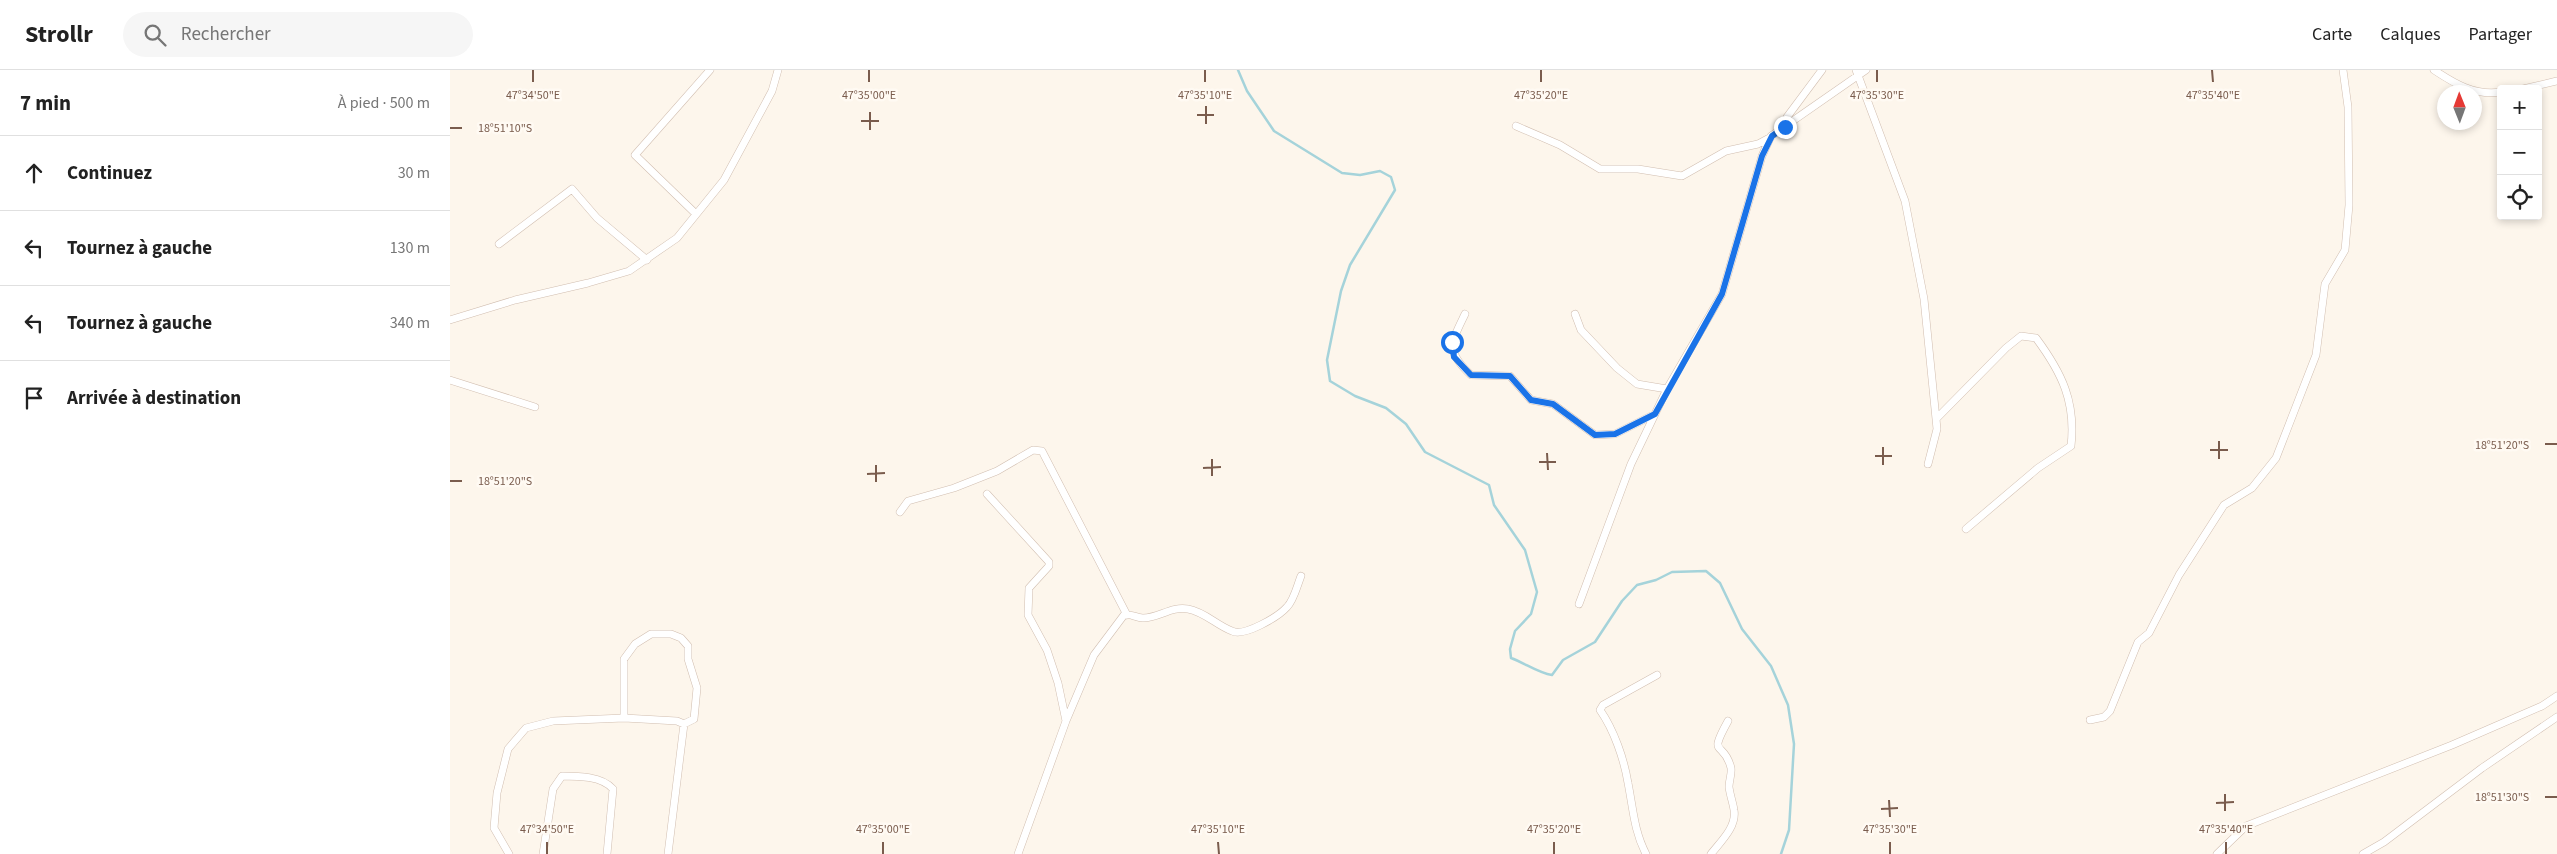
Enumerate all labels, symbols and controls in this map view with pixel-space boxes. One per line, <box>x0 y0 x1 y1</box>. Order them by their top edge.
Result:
search box <box>123 12 473 57</box>
text: Strollr <box>25 17 93 52</box>
icon: search <box>141 21 169 49</box>
text: Rechercher <box>181 21 271 48</box>
text: Carte <box>2312 22 2352 47</box>
text: Calques <box>2380 22 2440 47</box>
text: Partager <box>2468 22 2532 47</box>
north arrow <box>2437 85 2482 130</box>
map controls <box>2497 85 2542 220</box>
button: + <box>2497 85 2542 130</box>
text: 47°34'50"E <box>506 87 560 104</box>
text: 47°35'00"E <box>842 87 896 104</box>
text: 47°35'10"E <box>1178 87 1232 104</box>
text: 47°35'20"E <box>1514 87 1568 104</box>
text: 47°35'30"E <box>1850 87 1904 104</box>
text: 47°35'40"E <box>2186 87 2240 104</box>
text: 7 min <box>20 88 71 118</box>
text: À pied · 500 m <box>338 92 430 114</box>
route end <box>1774 116 1797 139</box>
text: 18°51'10"S <box>478 120 532 137</box>
button: − <box>2497 130 2542 175</box>
icon: ahead <box>20 159 48 187</box>
text: Continuez <box>67 160 152 187</box>
text: 30 m <box>398 162 430 184</box>
button: locate <box>2497 175 2542 220</box>
icon: left <box>20 234 48 262</box>
text: Tournez à gauche <box>67 235 212 262</box>
text: 130 m <box>390 237 430 259</box>
icon: left <box>20 309 48 337</box>
text: Tournez à gauche <box>67 310 212 337</box>
text: 340 m <box>390 312 430 334</box>
route start <box>1441 331 1464 354</box>
icon: arrive <box>20 384 48 412</box>
text: Arrivée à destination <box>67 385 241 412</box>
text: 18°51'20"S <box>2475 437 2529 454</box>
text: 18°51'20"S <box>478 473 532 490</box>
text: 18°51'30"S <box>2475 789 2529 806</box>
text: 47°34'50"E <box>520 821 574 838</box>
text: 47°35'00"E <box>856 821 910 838</box>
text: 47°35'10"E <box>1191 821 1245 838</box>
text: 47°35'20"E <box>1527 821 1581 838</box>
text: 47°35'30"E <box>1863 821 1917 838</box>
text: 47°35'40"E <box>2199 821 2253 838</box>

